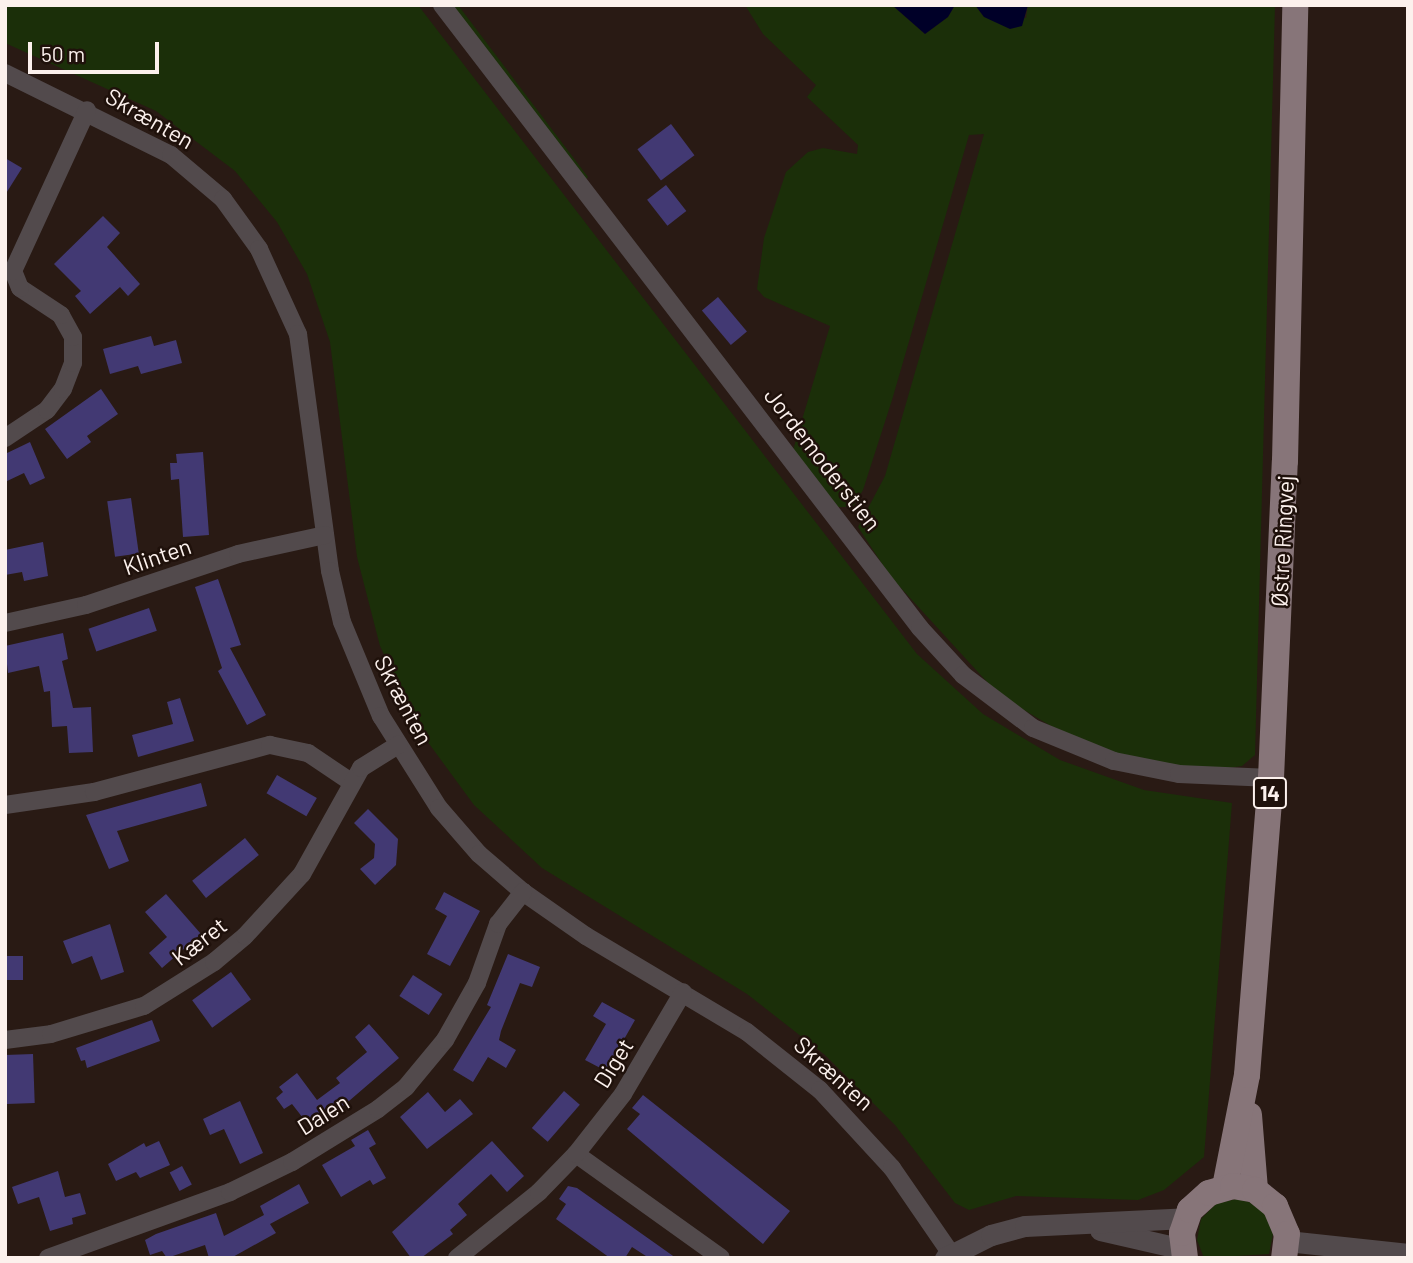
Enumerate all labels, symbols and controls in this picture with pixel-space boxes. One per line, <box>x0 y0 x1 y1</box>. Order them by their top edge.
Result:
scale bar <box>32 28 163 72</box>
text: 50 m <box>41 41 85 66</box>
street label: Skrænten <box>101 82 199 154</box>
street label: Jordemoderstien <box>759 382 887 536</box>
street label: Østre Ringvej <box>1265 474 1299 608</box>
street label: Klinten <box>119 532 195 580</box>
street label: Skrænten <box>369 650 439 750</box>
road number: 14 <box>1252 776 1288 810</box>
street label: Kæret <box>166 911 232 971</box>
street label: Skrænten <box>789 1030 879 1116</box>
street label: Diget <box>587 1033 639 1093</box>
street label: Dalen <box>292 1088 354 1140</box>

